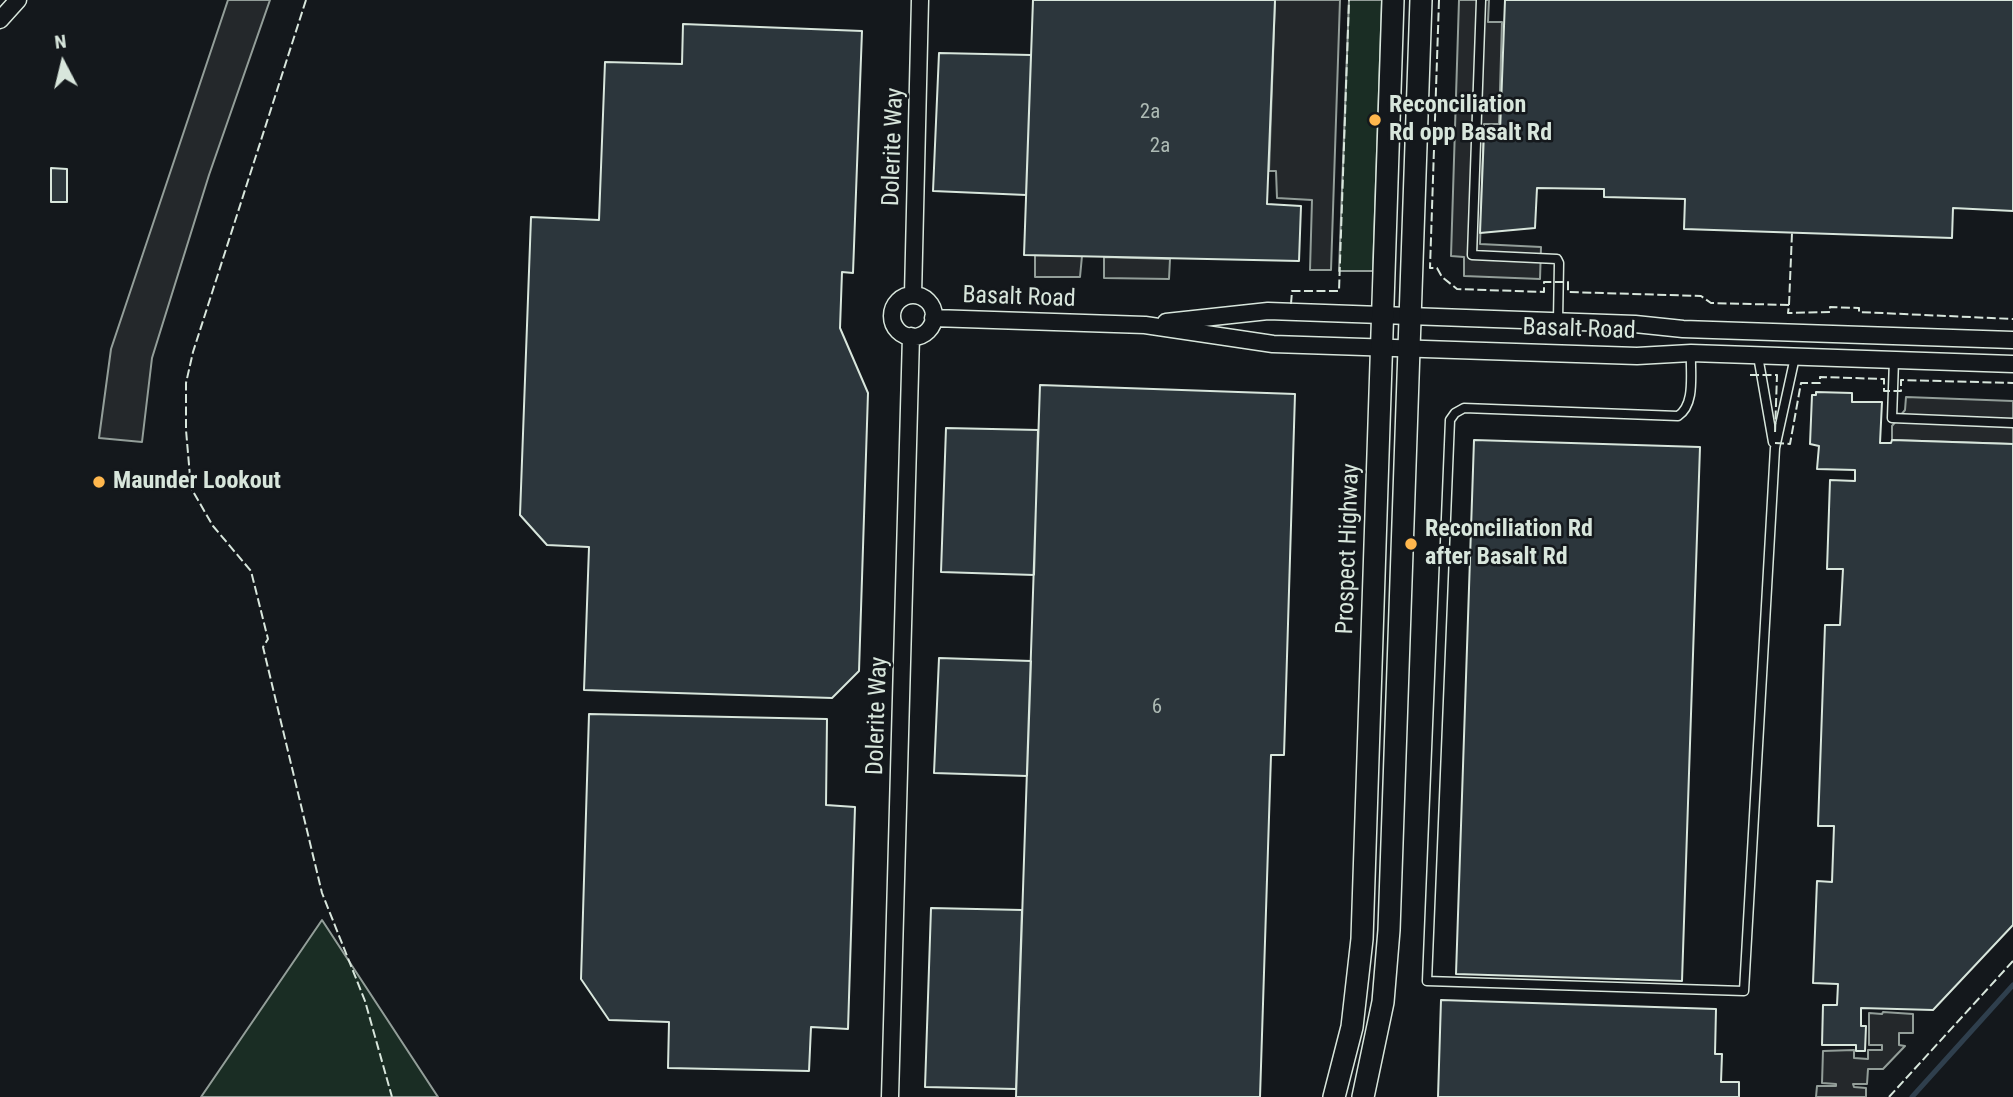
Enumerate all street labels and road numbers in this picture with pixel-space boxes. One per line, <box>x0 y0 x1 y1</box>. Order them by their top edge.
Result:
street label: Dolerite Way <box>878 87 910 207</box>
street label: Basalt Road <box>962 282 1076 314</box>
street label: Basalt Road <box>1522 314 1636 346</box>
street label: Prospect Highway <box>1332 463 1366 635</box>
street label: Dolerite Way <box>862 656 894 776</box>

